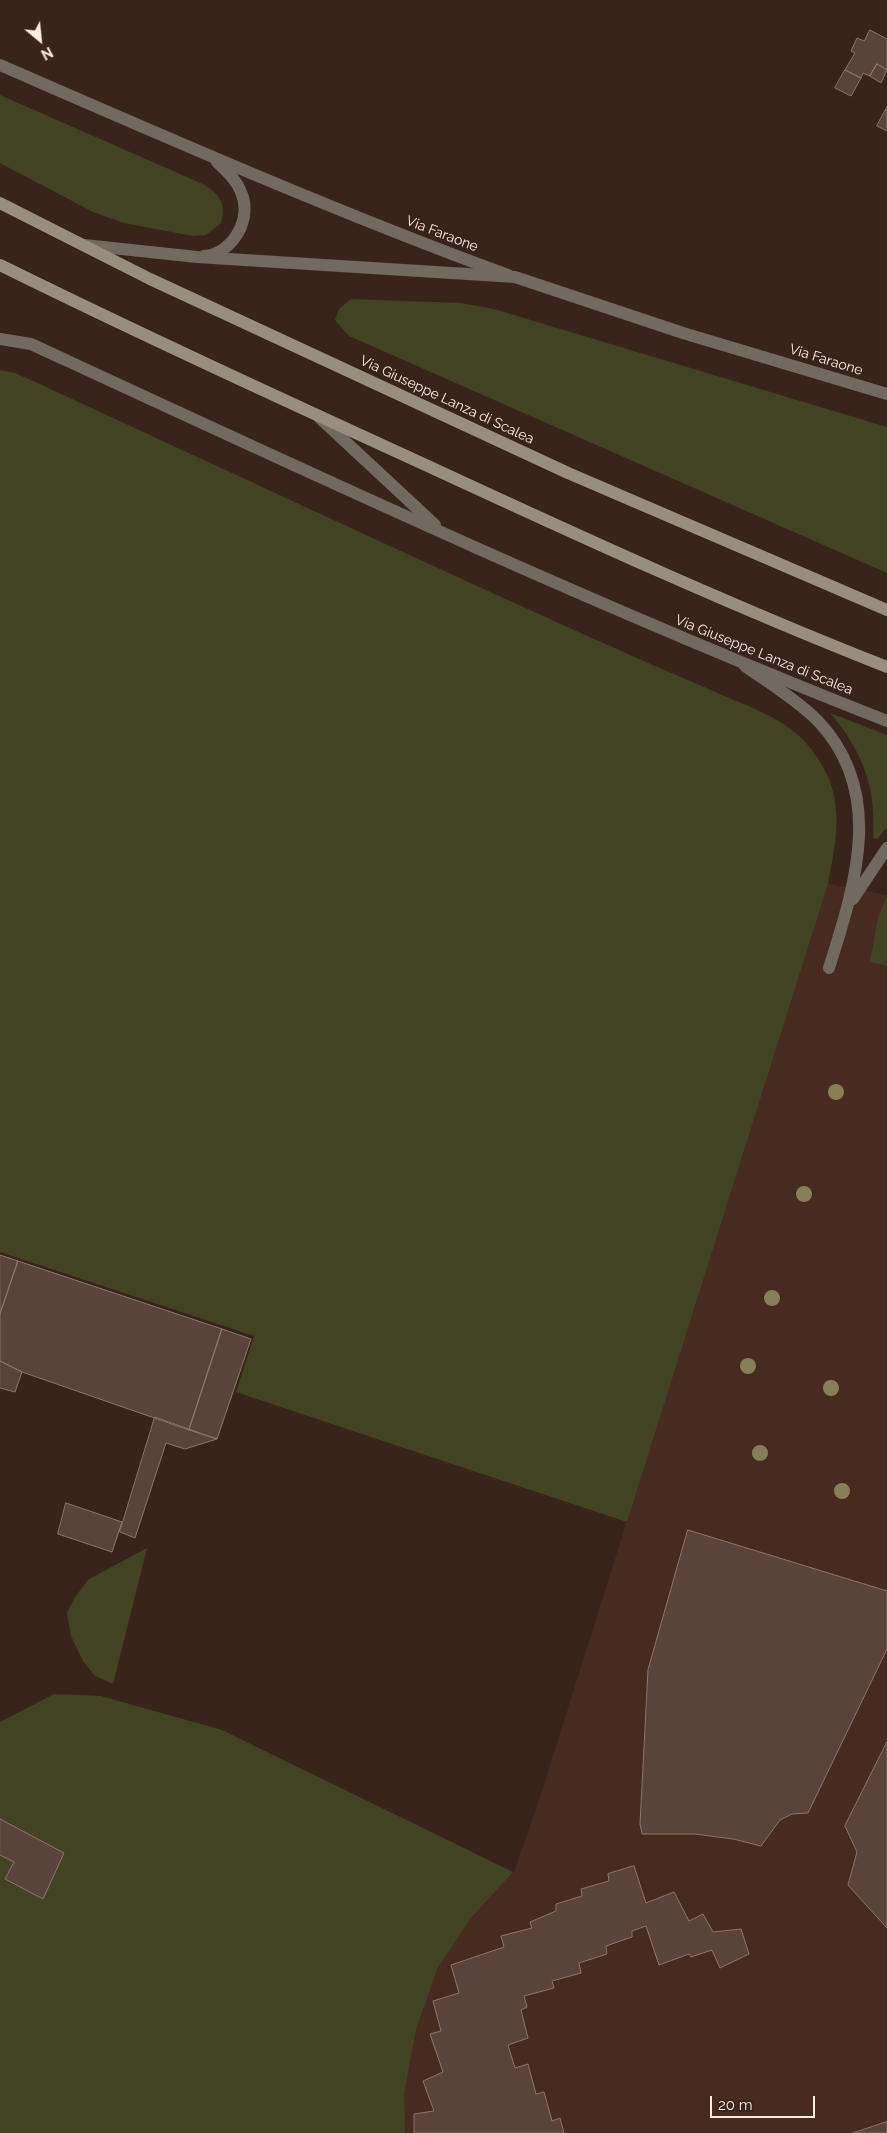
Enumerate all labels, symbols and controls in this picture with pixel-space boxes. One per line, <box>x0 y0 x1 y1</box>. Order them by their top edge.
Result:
north arrow <box>15 15 65 65</box>
text: N <box>39 44 56 63</box>
street label: Via Faraone <box>404 213 480 255</box>
street label: Via Faraone <box>787 341 865 379</box>
street label: Via Giuseppe Lanza di Scalea <box>357 352 537 448</box>
street label: Via Giuseppe Lanza di Scalea <box>673 612 855 698</box>
scale bar <box>712 2086 817 2118</box>
text: 20 m <box>718 2096 753 2114</box>

